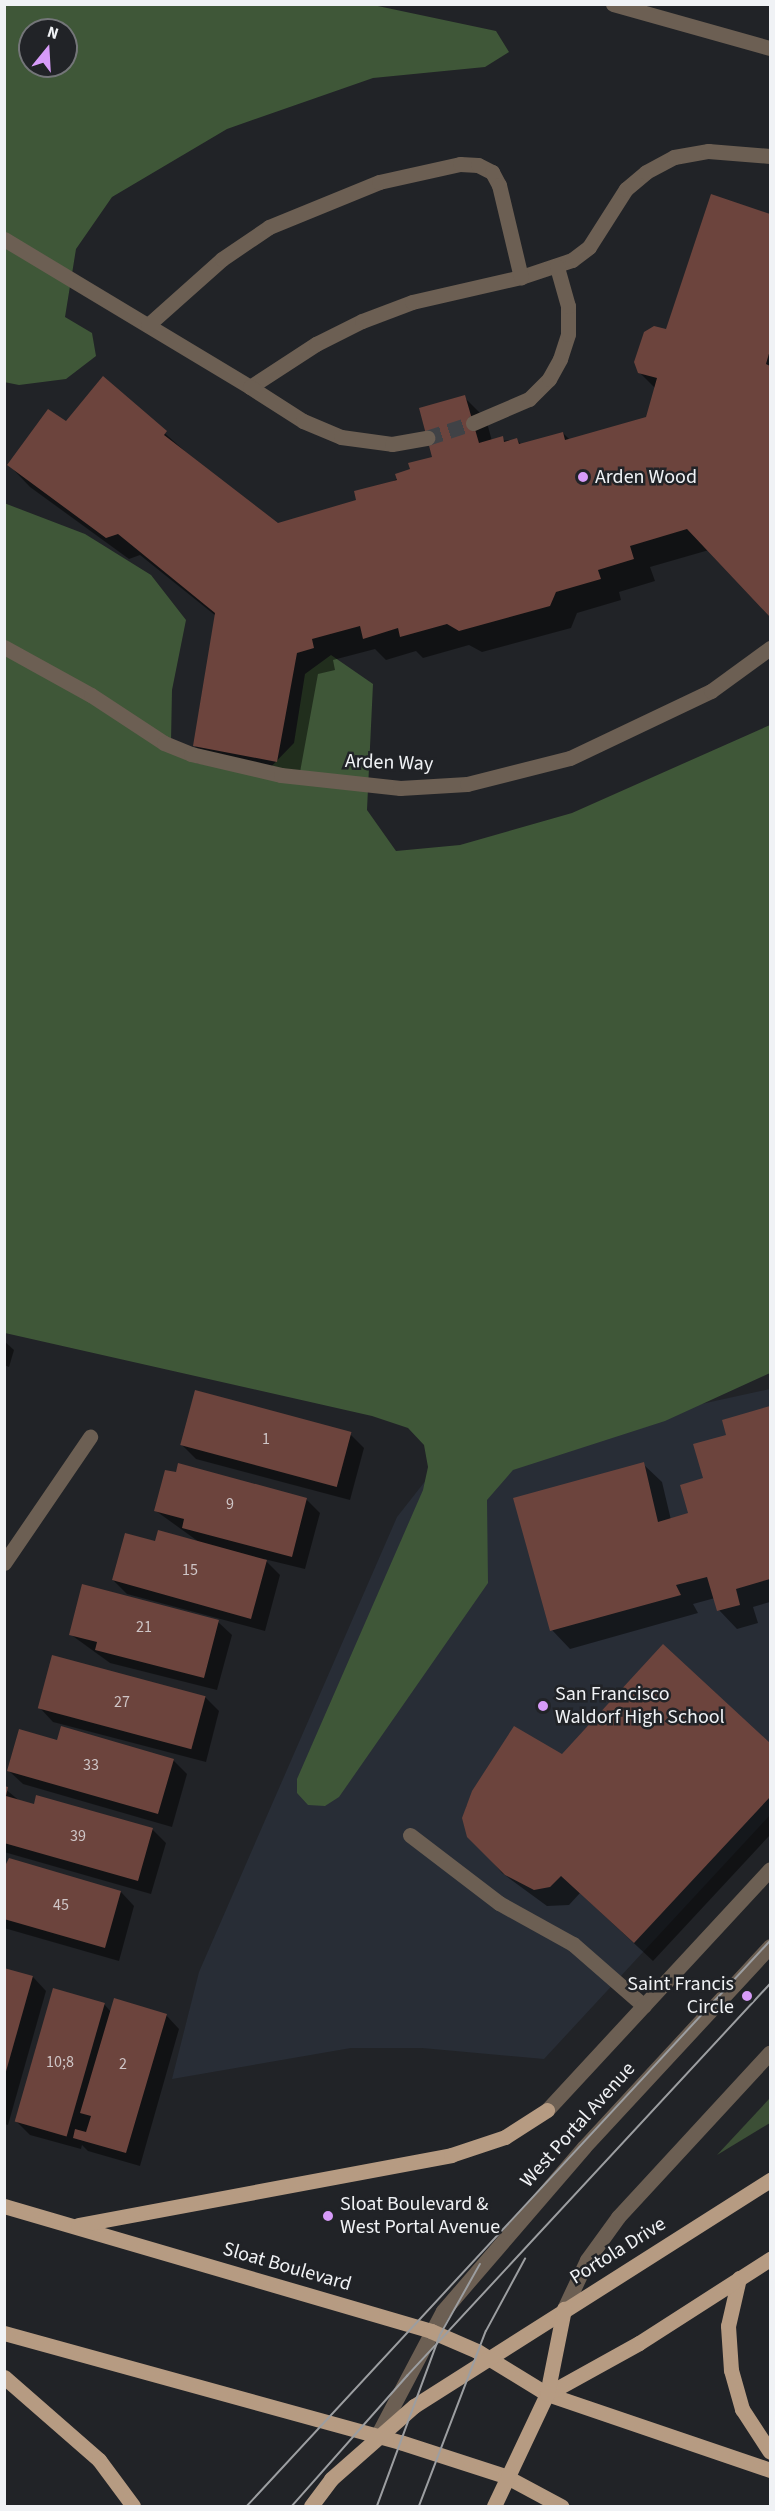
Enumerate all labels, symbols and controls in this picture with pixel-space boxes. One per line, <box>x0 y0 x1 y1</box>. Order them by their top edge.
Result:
north arrow <box>18 18 78 78</box>
text: N <box>44 21 61 45</box>
place label: Arden Wood <box>595 465 697 489</box>
marker: Arden Wood <box>576 470 590 484</box>
street label: Arden Way <box>344 749 434 777</box>
house number: 1 <box>262 1429 270 1449</box>
house number: 9 <box>226 1494 234 1514</box>
house number: 15 <box>182 1560 198 1580</box>
house number: 21 <box>136 1617 152 1637</box>
place label: San Francisco Waldorf High School <box>555 1682 725 1729</box>
house number: 27 <box>114 1692 130 1712</box>
marker: San Francisco Waldorf High School <box>536 1699 550 1713</box>
house number: 33 <box>83 1755 99 1775</box>
house number: 39 <box>70 1826 86 1846</box>
house number: 45 <box>53 1895 69 1915</box>
place label: Saint Francis Circle <box>627 1972 734 2019</box>
marker: Saint Francis Circle <box>738 1987 756 2005</box>
house number: 10;8 <box>46 2052 74 2072</box>
house number: 2 <box>119 2054 127 2074</box>
street label: West Portal Avenue <box>515 2057 641 2193</box>
place label: Sloat Boulevard & West Portal Avenue <box>340 2192 500 2239</box>
marker: Sloat Boulevard & West Portal Avenue <box>321 2209 335 2223</box>
street label: Portola Drive <box>566 2212 670 2290</box>
street label: Sloat Boulevard <box>220 2237 354 2297</box>

